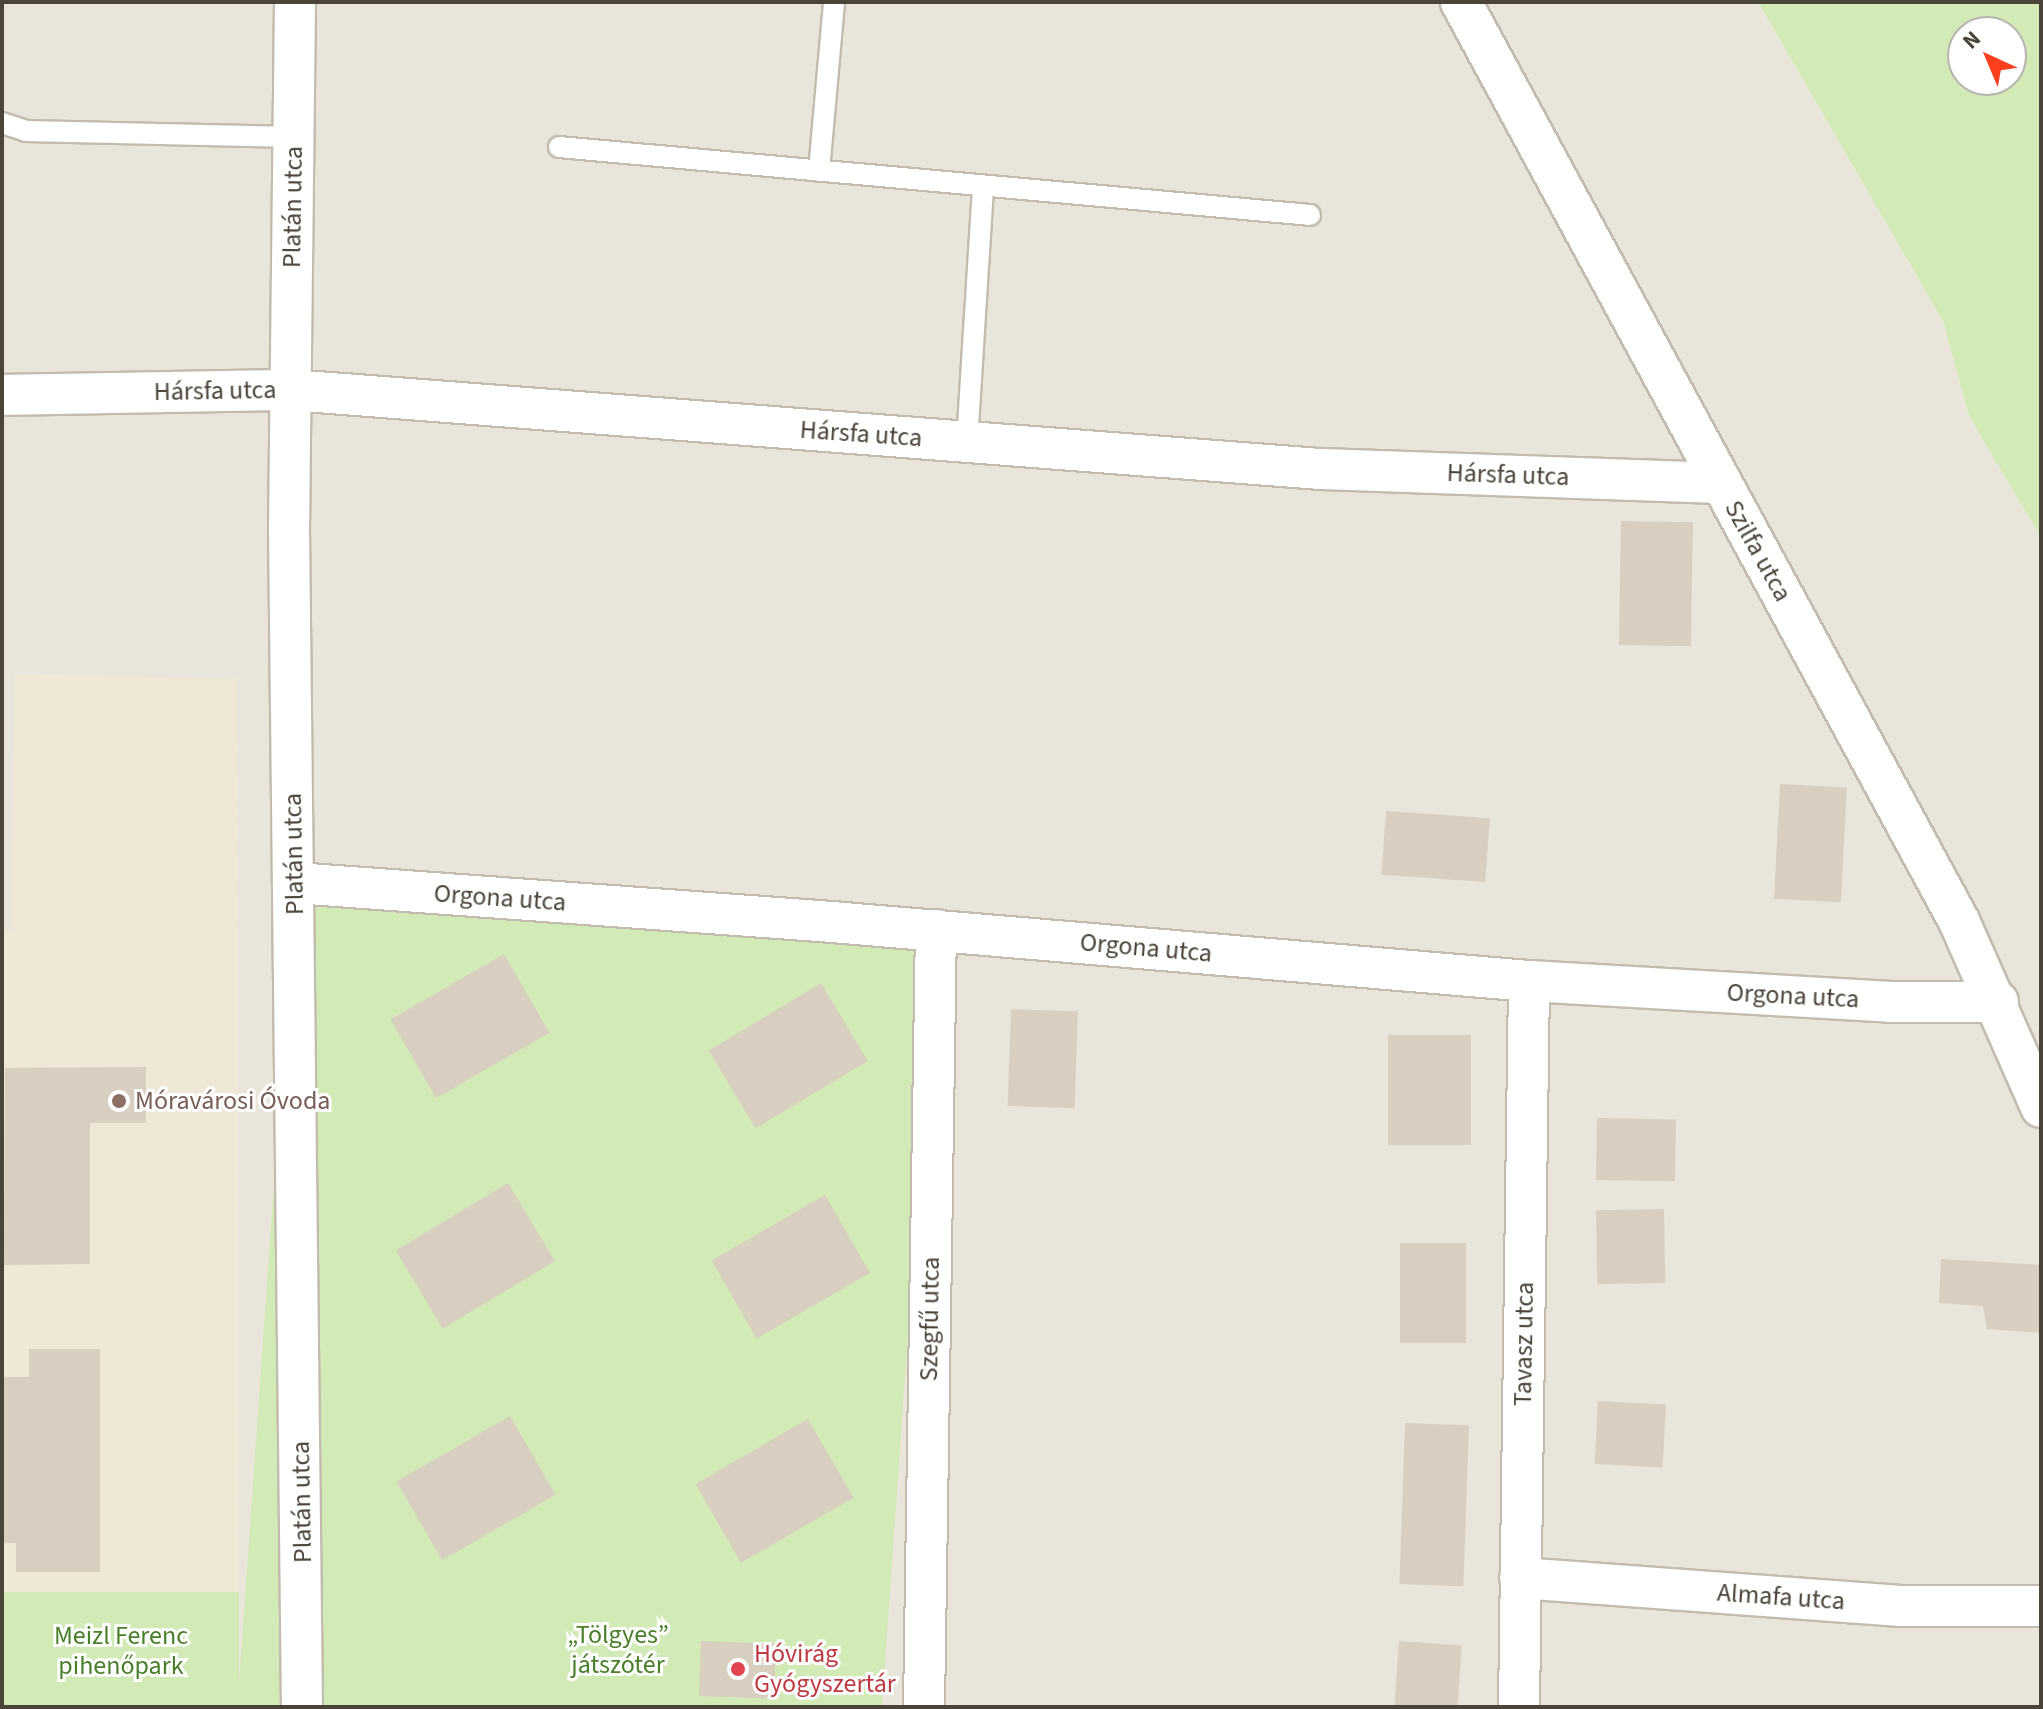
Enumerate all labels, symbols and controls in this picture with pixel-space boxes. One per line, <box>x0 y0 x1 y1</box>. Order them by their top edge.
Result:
north arrow <box>1947 16 2027 96</box>
text: N <box>1955 24 1988 57</box>
street label: Platán utca <box>276 146 310 268</box>
street label: Hársfa utca <box>153 374 277 408</box>
street label: Hársfa utca <box>799 414 923 454</box>
street label: Hársfa utca <box>1446 457 1570 493</box>
street label: Szilfa utca <box>1718 495 1798 607</box>
street label: Platán utca <box>277 793 311 915</box>
street label: Orgona utca <box>433 878 567 918</box>
street label: Orgona utca <box>1079 927 1213 969</box>
street label: Orgona utca <box>1726 977 1860 1015</box>
place label: Móravárosi Óvoda <box>135 1085 330 1117</box>
marker: Móravárosi Óvoda <box>110 1092 128 1110</box>
street label: Szegfű utca <box>913 1256 947 1382</box>
street label: Tavasz utca <box>1507 1282 1541 1406</box>
street label: Platán utca <box>285 1441 319 1563</box>
street label: Almafa utca <box>1716 1577 1846 1617</box>
park label: „Tölgyes” játszótér <box>567 1619 669 1680</box>
park label: Meizl Ferenc pihenőpark <box>54 1620 188 1682</box>
place label: Hóvirág Gyógyszertár <box>754 1638 896 1700</box>
marker: Hóvirág Gyógyszertár <box>729 1660 747 1678</box>

